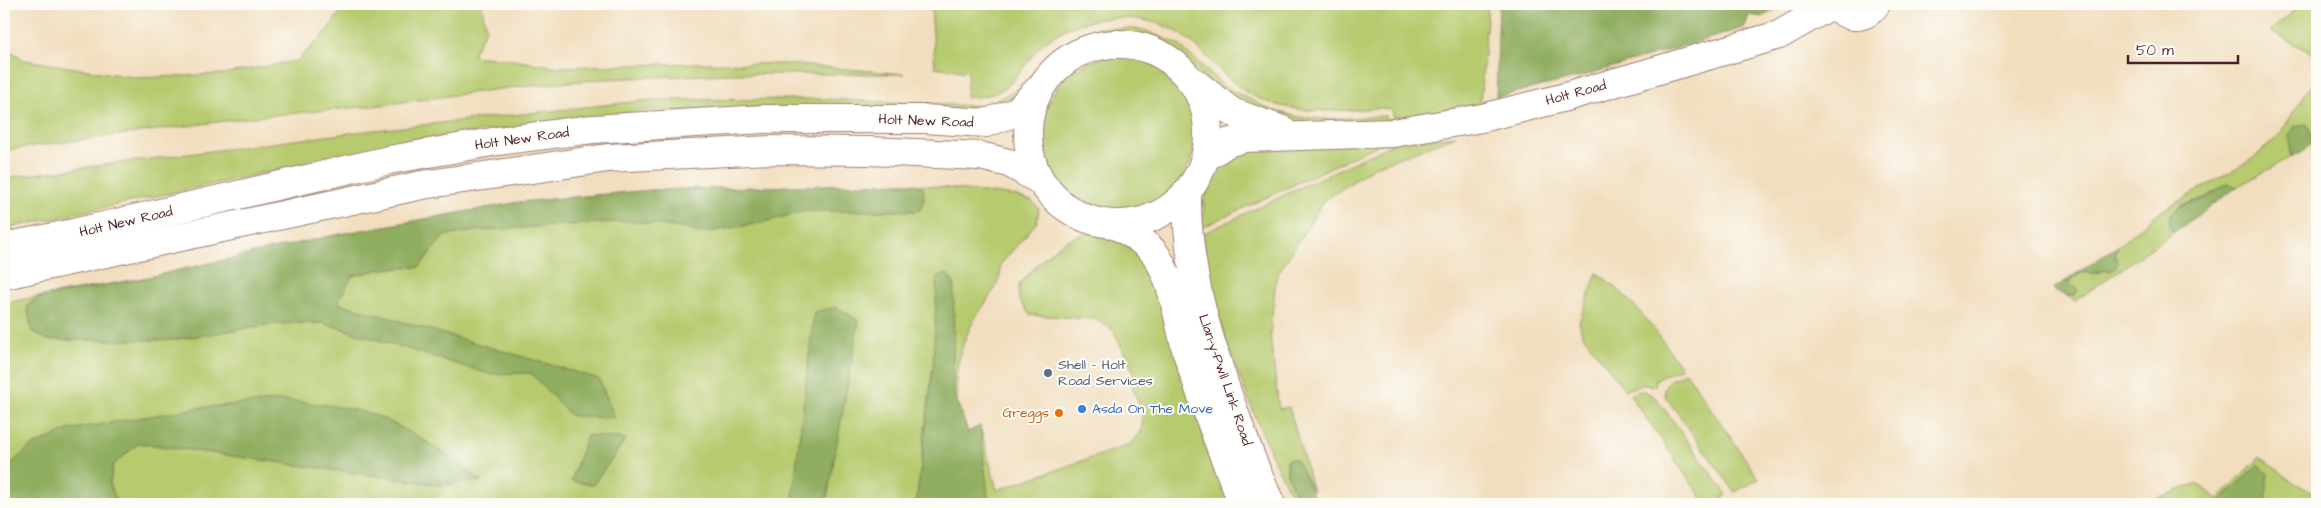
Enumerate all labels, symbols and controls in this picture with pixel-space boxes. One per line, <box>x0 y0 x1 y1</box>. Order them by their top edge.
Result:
scale bar <box>2128 32 2238 64</box>
text: 50 m <box>2136 40 2174 61</box>
street label: Holt Road <box>1543 75 1609 111</box>
street label: Holt New Road <box>878 109 974 133</box>
street label: Holt New Road <box>473 122 571 156</box>
street label: Holt New Road <box>77 202 175 242</box>
street label: Llan-y-Pwll Link Road <box>1193 312 1257 448</box>
place label: Shell - Holt Road Services <box>1058 355 1153 391</box>
marker: Shell - Holt Road Services <box>1042 367 1054 379</box>
place label: Asda On The Move <box>1092 399 1213 419</box>
place label: Greggs <box>1003 403 1049 423</box>
marker: Asda On The Move <box>1076 403 1088 415</box>
marker: Greggs <box>1053 407 1065 419</box>

